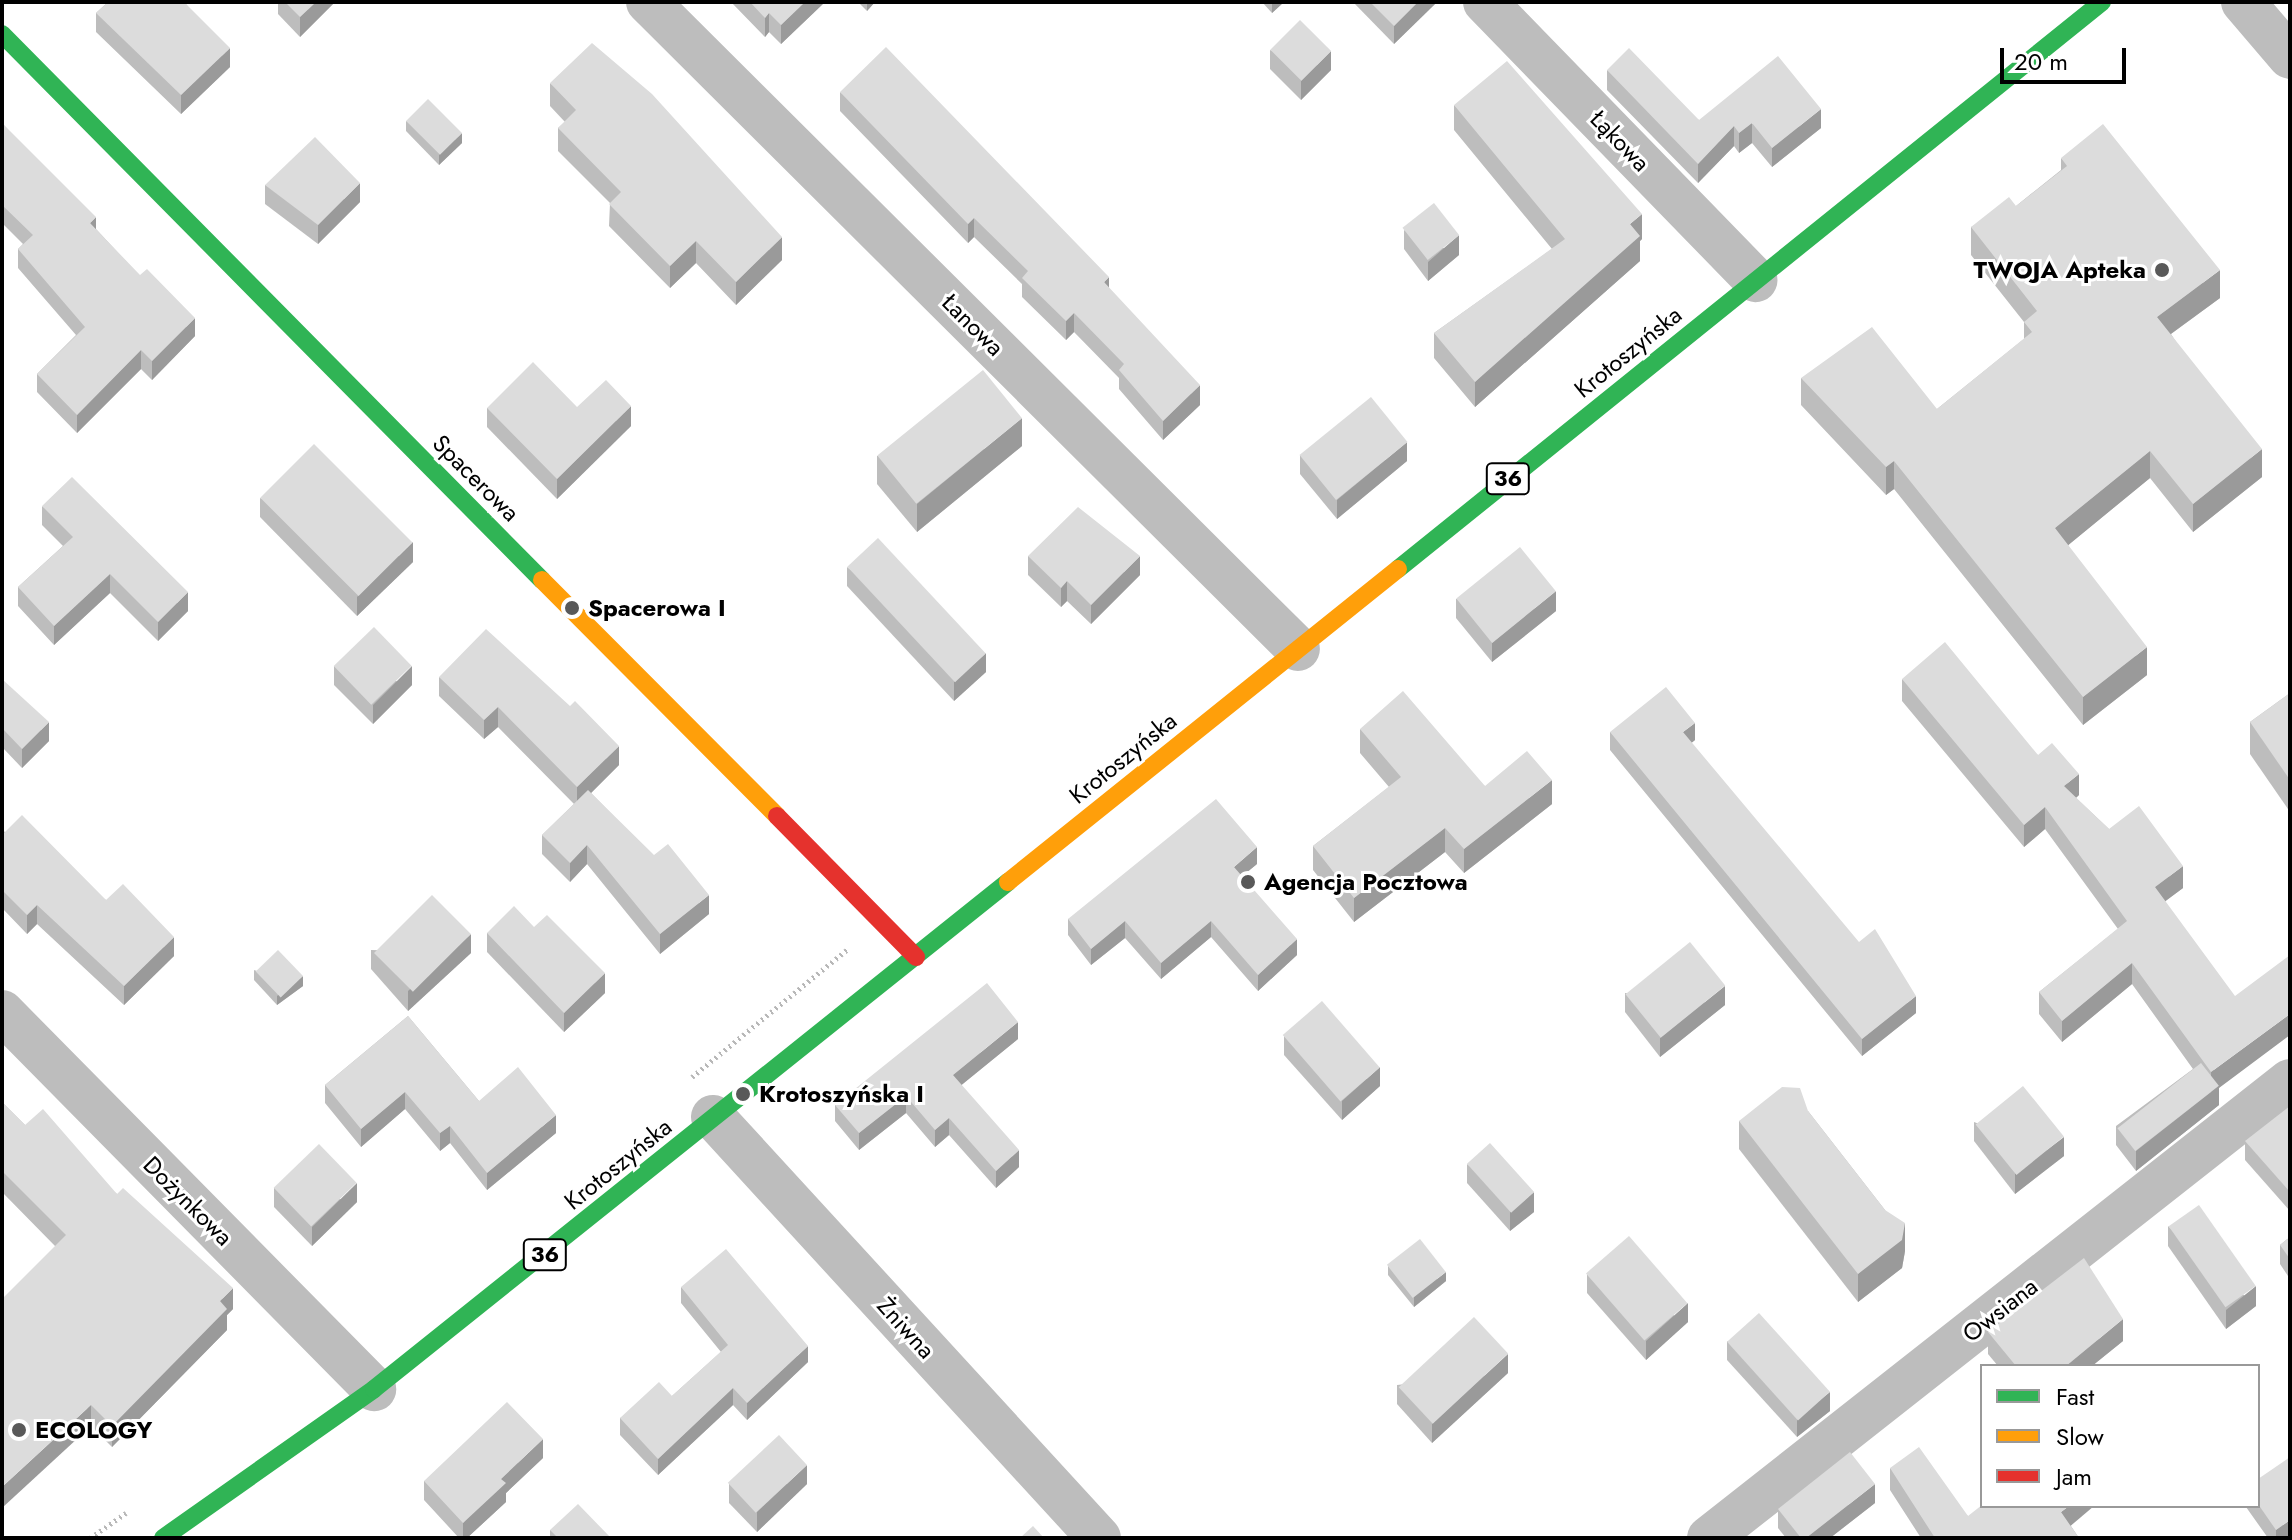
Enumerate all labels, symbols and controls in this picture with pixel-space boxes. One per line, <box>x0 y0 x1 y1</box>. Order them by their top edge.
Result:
scale bar <box>2004 32 2130 82</box>
text: 20 m <box>2014 44 2068 79</box>
street label: Łąkowa <box>1584 105 1656 177</box>
place label: TWOJA Apteka <box>1974 256 2146 284</box>
marker: TWOJA Apteka <box>2153 261 2171 279</box>
street label: Łanowa <box>936 288 1010 362</box>
street label: Krotoszyńska <box>1569 300 1687 404</box>
street label: Spacerowa <box>427 429 525 527</box>
road number: 36 <box>1484 461 1532 497</box>
place label: Spacerowa I <box>588 594 726 622</box>
marker: Spacerowa I <box>563 599 581 617</box>
street label: Krotoszyńska <box>1064 706 1182 810</box>
place label: Agencja Pocztowa <box>1264 868 1468 896</box>
marker: Agencja Pocztowa <box>1239 873 1257 891</box>
place label: Krotoszyńska I <box>759 1080 924 1108</box>
marker: Krotoszyńska I <box>734 1085 752 1103</box>
street label: Krotoszyńska <box>559 1112 677 1216</box>
street label: Dożynkowa <box>137 1150 239 1252</box>
road number: 36 <box>521 1237 569 1273</box>
street label: Owsiana <box>1957 1272 2043 1348</box>
street label: Żniwna <box>871 1291 941 1365</box>
legend <box>1980 1364 2260 1508</box>
text: Fast <box>2056 1379 2094 1414</box>
place label: ECOLOGY <box>35 1416 152 1444</box>
text: Slow <box>2056 1419 2104 1454</box>
marker: ECOLOGY <box>10 1421 28 1439</box>
text: Jam <box>2056 1459 2092 1494</box>

